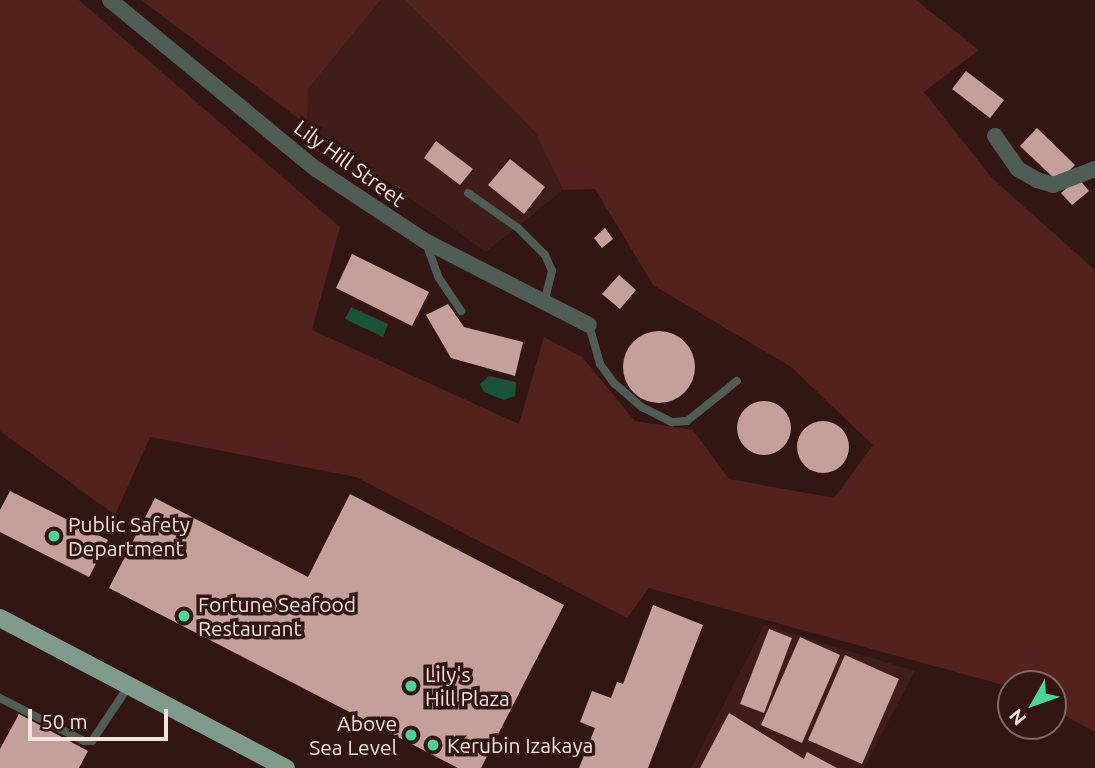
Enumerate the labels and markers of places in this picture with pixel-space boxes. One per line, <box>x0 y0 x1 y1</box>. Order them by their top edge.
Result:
place label: Public Safety Department <box>68 511 190 561</box>
marker: Public Safety Department <box>46 528 62 544</box>
place label: Fortune Seafood Restaurant <box>198 591 356 641</box>
marker: Fortune Seafood Restaurant <box>176 608 192 624</box>
place label: Lily's Hill Plaza <box>425 661 510 711</box>
marker: Lily's Hill Plaza <box>403 678 419 694</box>
place label: Above Sea Level <box>309 710 397 760</box>
marker: Above Sea Level <box>403 727 419 743</box>
place label: Kerubin Izakaya <box>447 732 593 758</box>
marker: Kerubin Izakaya <box>425 737 441 753</box>

